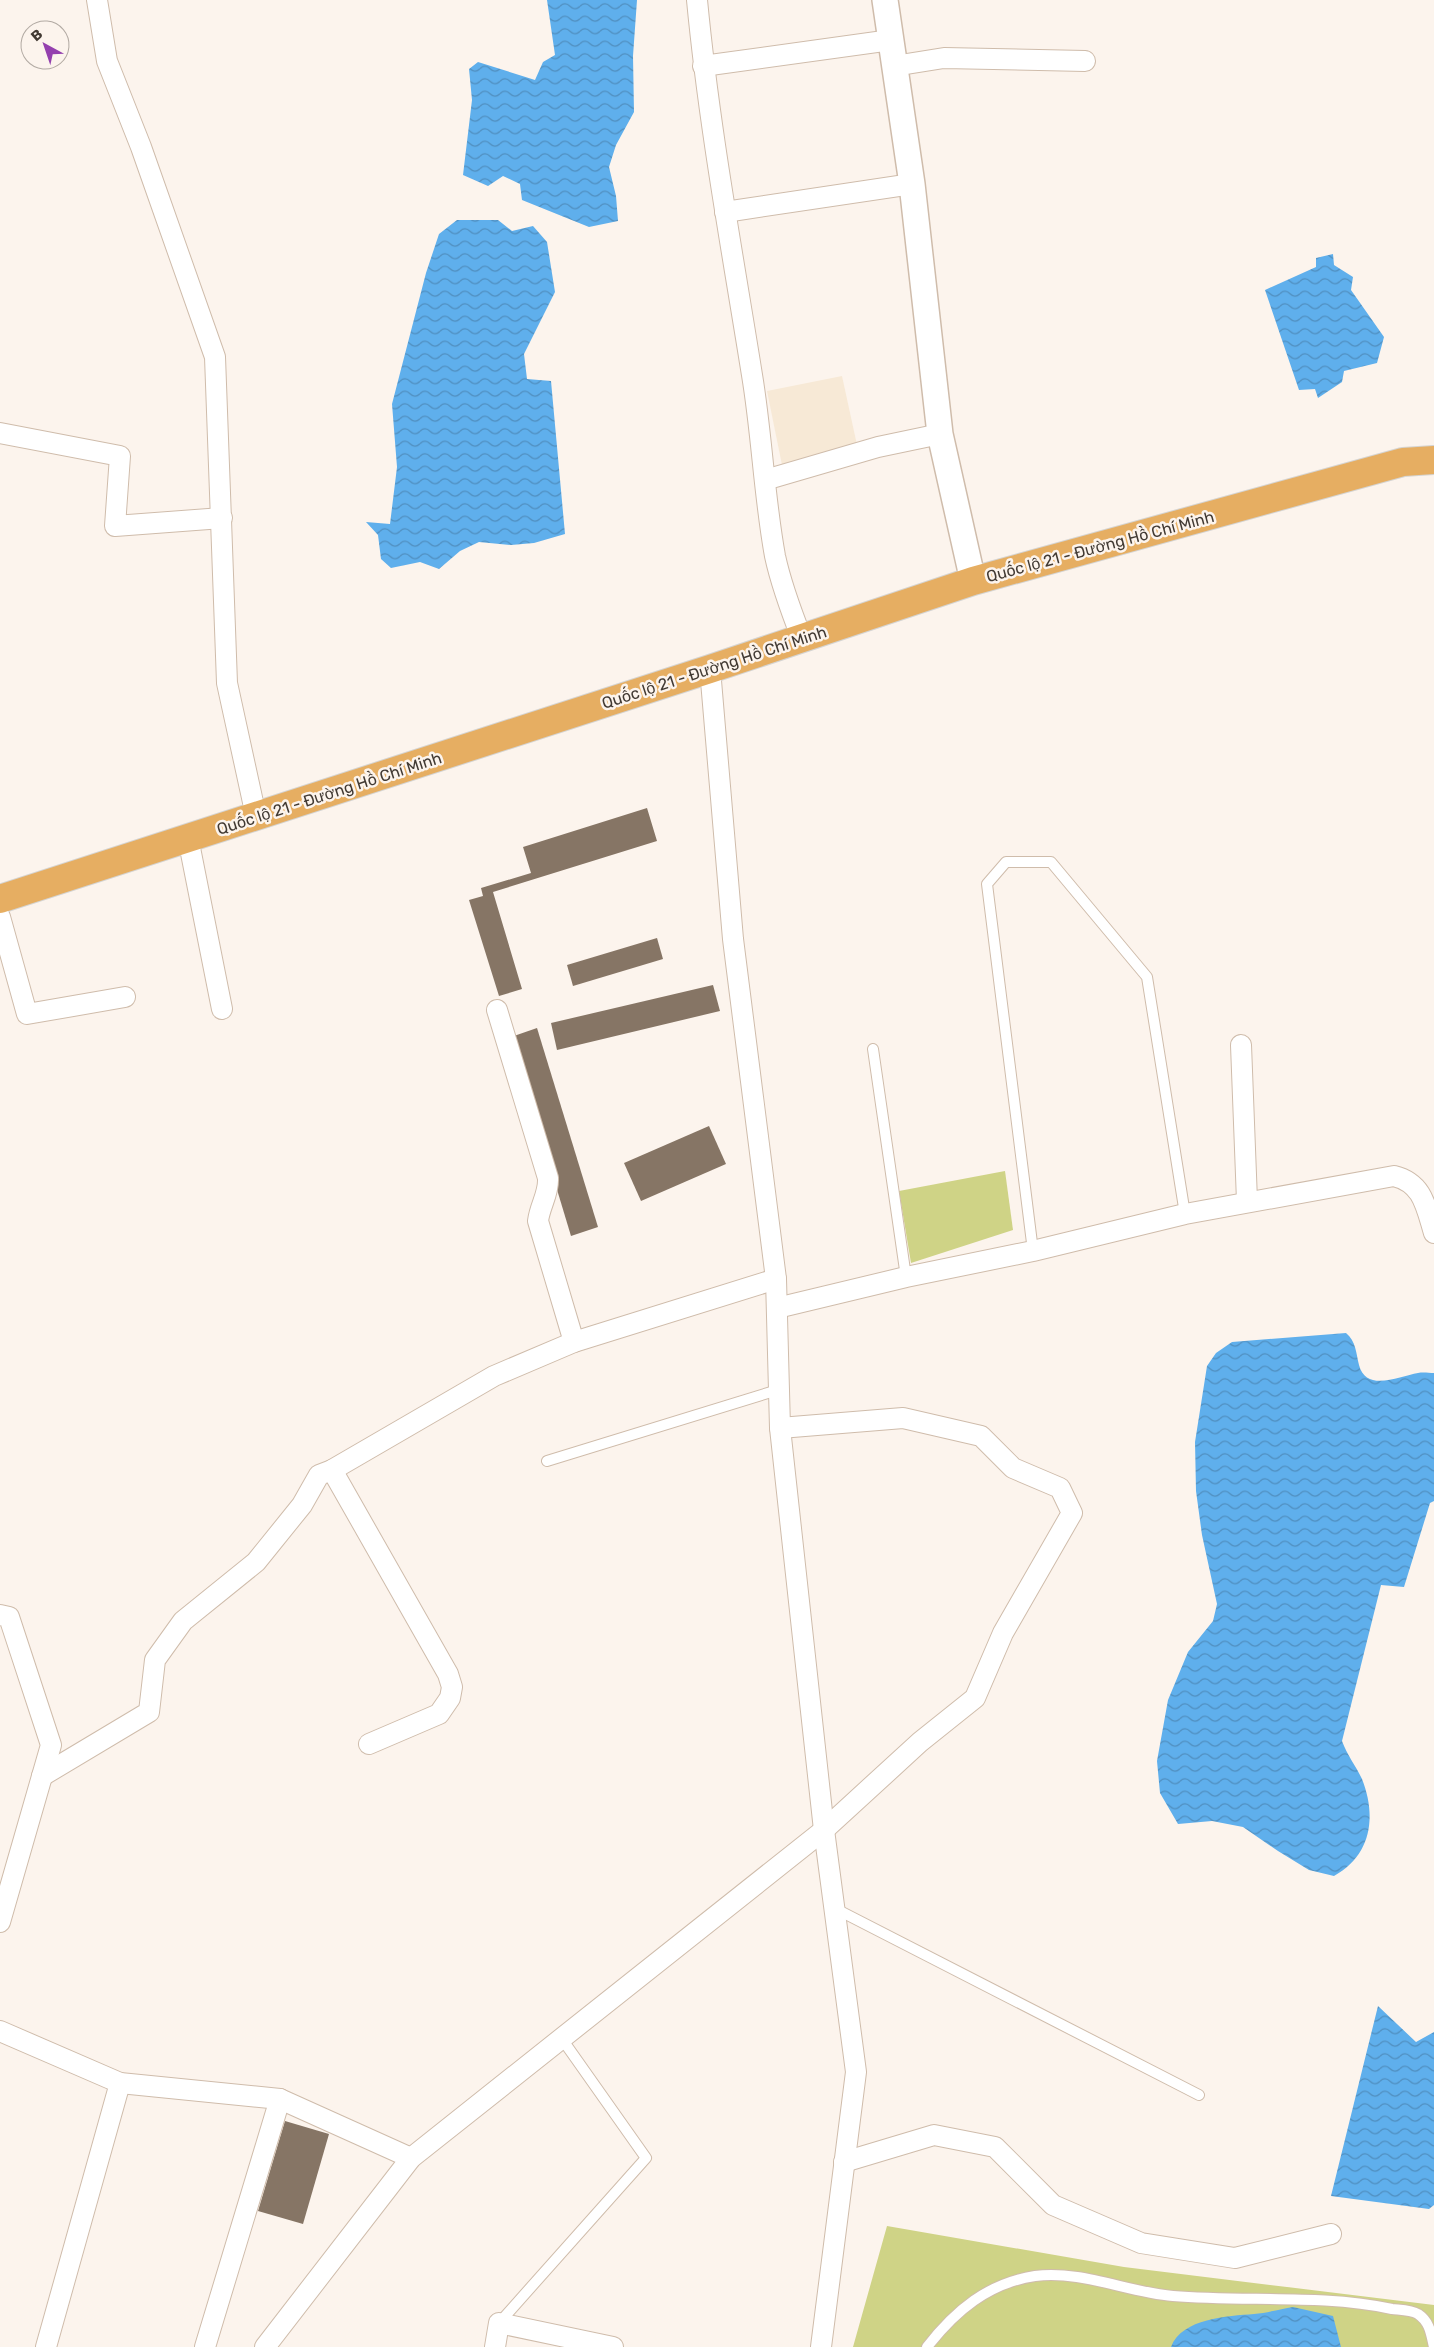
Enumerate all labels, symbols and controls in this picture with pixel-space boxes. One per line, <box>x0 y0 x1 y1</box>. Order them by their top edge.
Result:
north arrow <box>20 20 70 70</box>
text: B <box>28 26 46 45</box>
street label: Quốc lộ 21 - Đường Hồ Chí Minh <box>984 506 1216 586</box>
street label: Quốc lộ 21 - Đường Hồ Chí Minh <box>599 621 829 713</box>
street label: Quốc lộ 21 - Đường Hồ Chí Minh <box>214 747 444 839</box>

